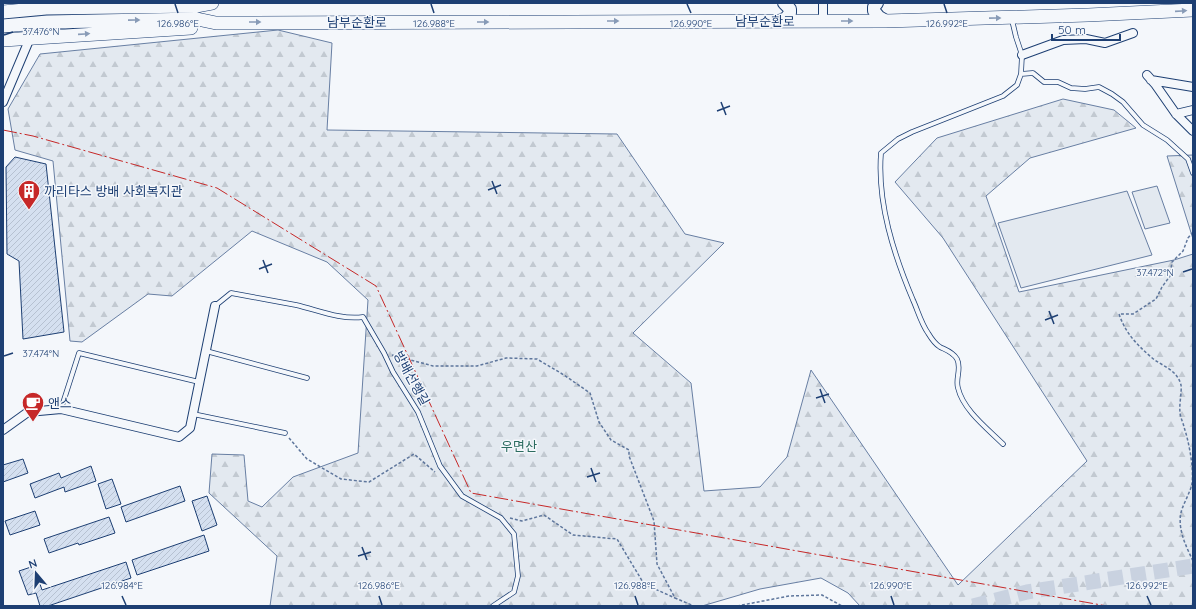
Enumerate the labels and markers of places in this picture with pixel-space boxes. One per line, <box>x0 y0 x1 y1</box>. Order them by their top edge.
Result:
building icon: 까리타스 방배 사회복지관 <box>16 178 42 211</box>
place label: 까리타스 방배 사회복지관 <box>44 183 183 199</box>
cafe icon: 앤스 <box>20 390 46 423</box>
place label: 앤스 <box>48 395 72 411</box>

